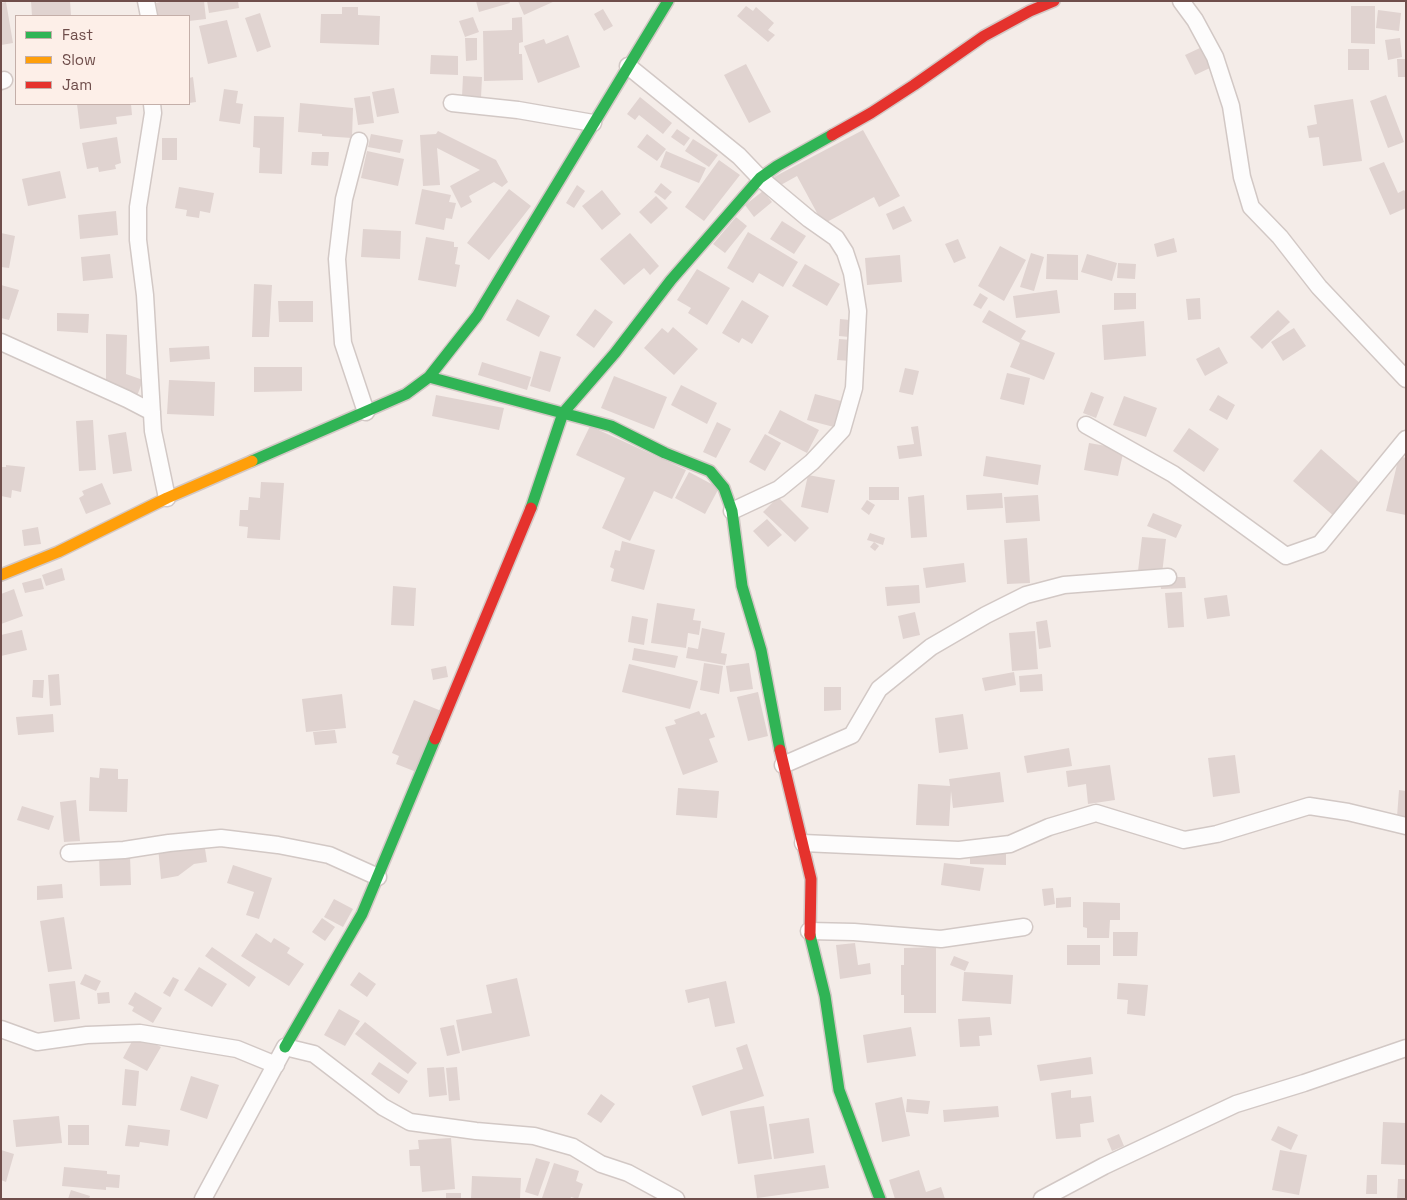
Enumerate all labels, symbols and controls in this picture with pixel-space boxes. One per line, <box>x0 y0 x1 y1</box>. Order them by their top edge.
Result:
legend <box>15 15 190 105</box>
text: Fast <box>62 25 93 44</box>
text: Slow <box>62 50 96 69</box>
text: Jam <box>62 75 92 94</box>

